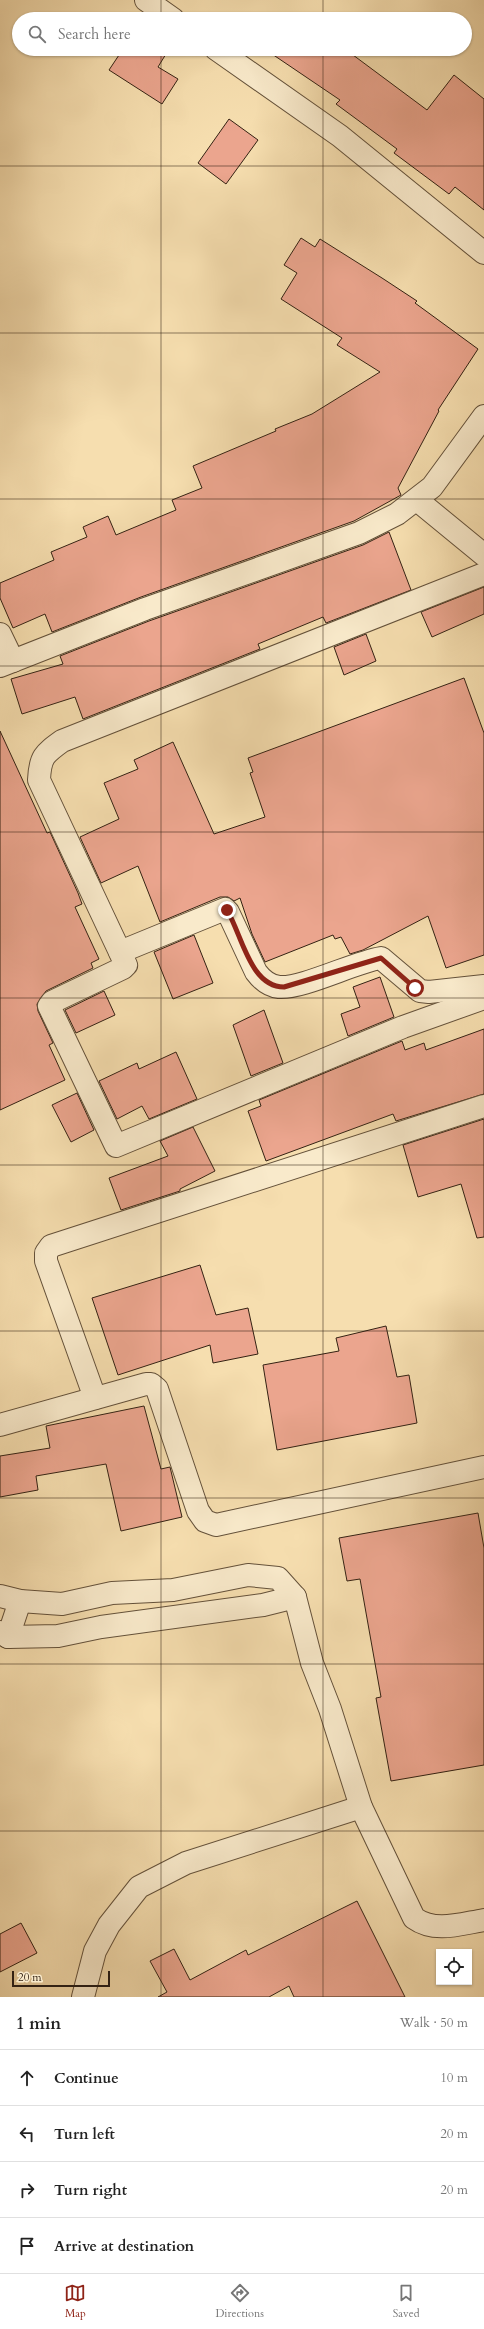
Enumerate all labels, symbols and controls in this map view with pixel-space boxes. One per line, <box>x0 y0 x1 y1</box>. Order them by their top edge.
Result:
search box <box>12 12 472 56</box>
icon: search <box>26 23 48 45</box>
text: Search here <box>58 24 131 44</box>
route end <box>218 901 236 919</box>
route start <box>406 979 424 997</box>
map controls <box>436 1949 472 1985</box>
button: locate <box>436 1949 472 1985</box>
scale bar <box>12 1969 110 1988</box>
text: 20 m <box>18 1970 42 1985</box>
text: 1 min <box>16 2012 61 2035</box>
text: Walk · 50 m <box>400 2014 468 2032</box>
icon: ahead <box>16 2067 38 2089</box>
text: Continue <box>54 2068 119 2088</box>
text: 10 m <box>440 2069 468 2087</box>
icon: left <box>16 2123 38 2145</box>
text: Turn left <box>54 2124 115 2144</box>
text: 20 m <box>440 2125 468 2143</box>
icon: right <box>16 2179 38 2201</box>
text: Turn right <box>54 2180 127 2200</box>
text: 20 m <box>440 2181 468 2199</box>
icon: arrive <box>16 2235 38 2257</box>
text: Arrive at destination <box>54 2236 194 2256</box>
tab: Map <box>64 2282 86 2321</box>
tab: Directions <box>215 2282 264 2321</box>
tab: Saved <box>393 2282 420 2321</box>

